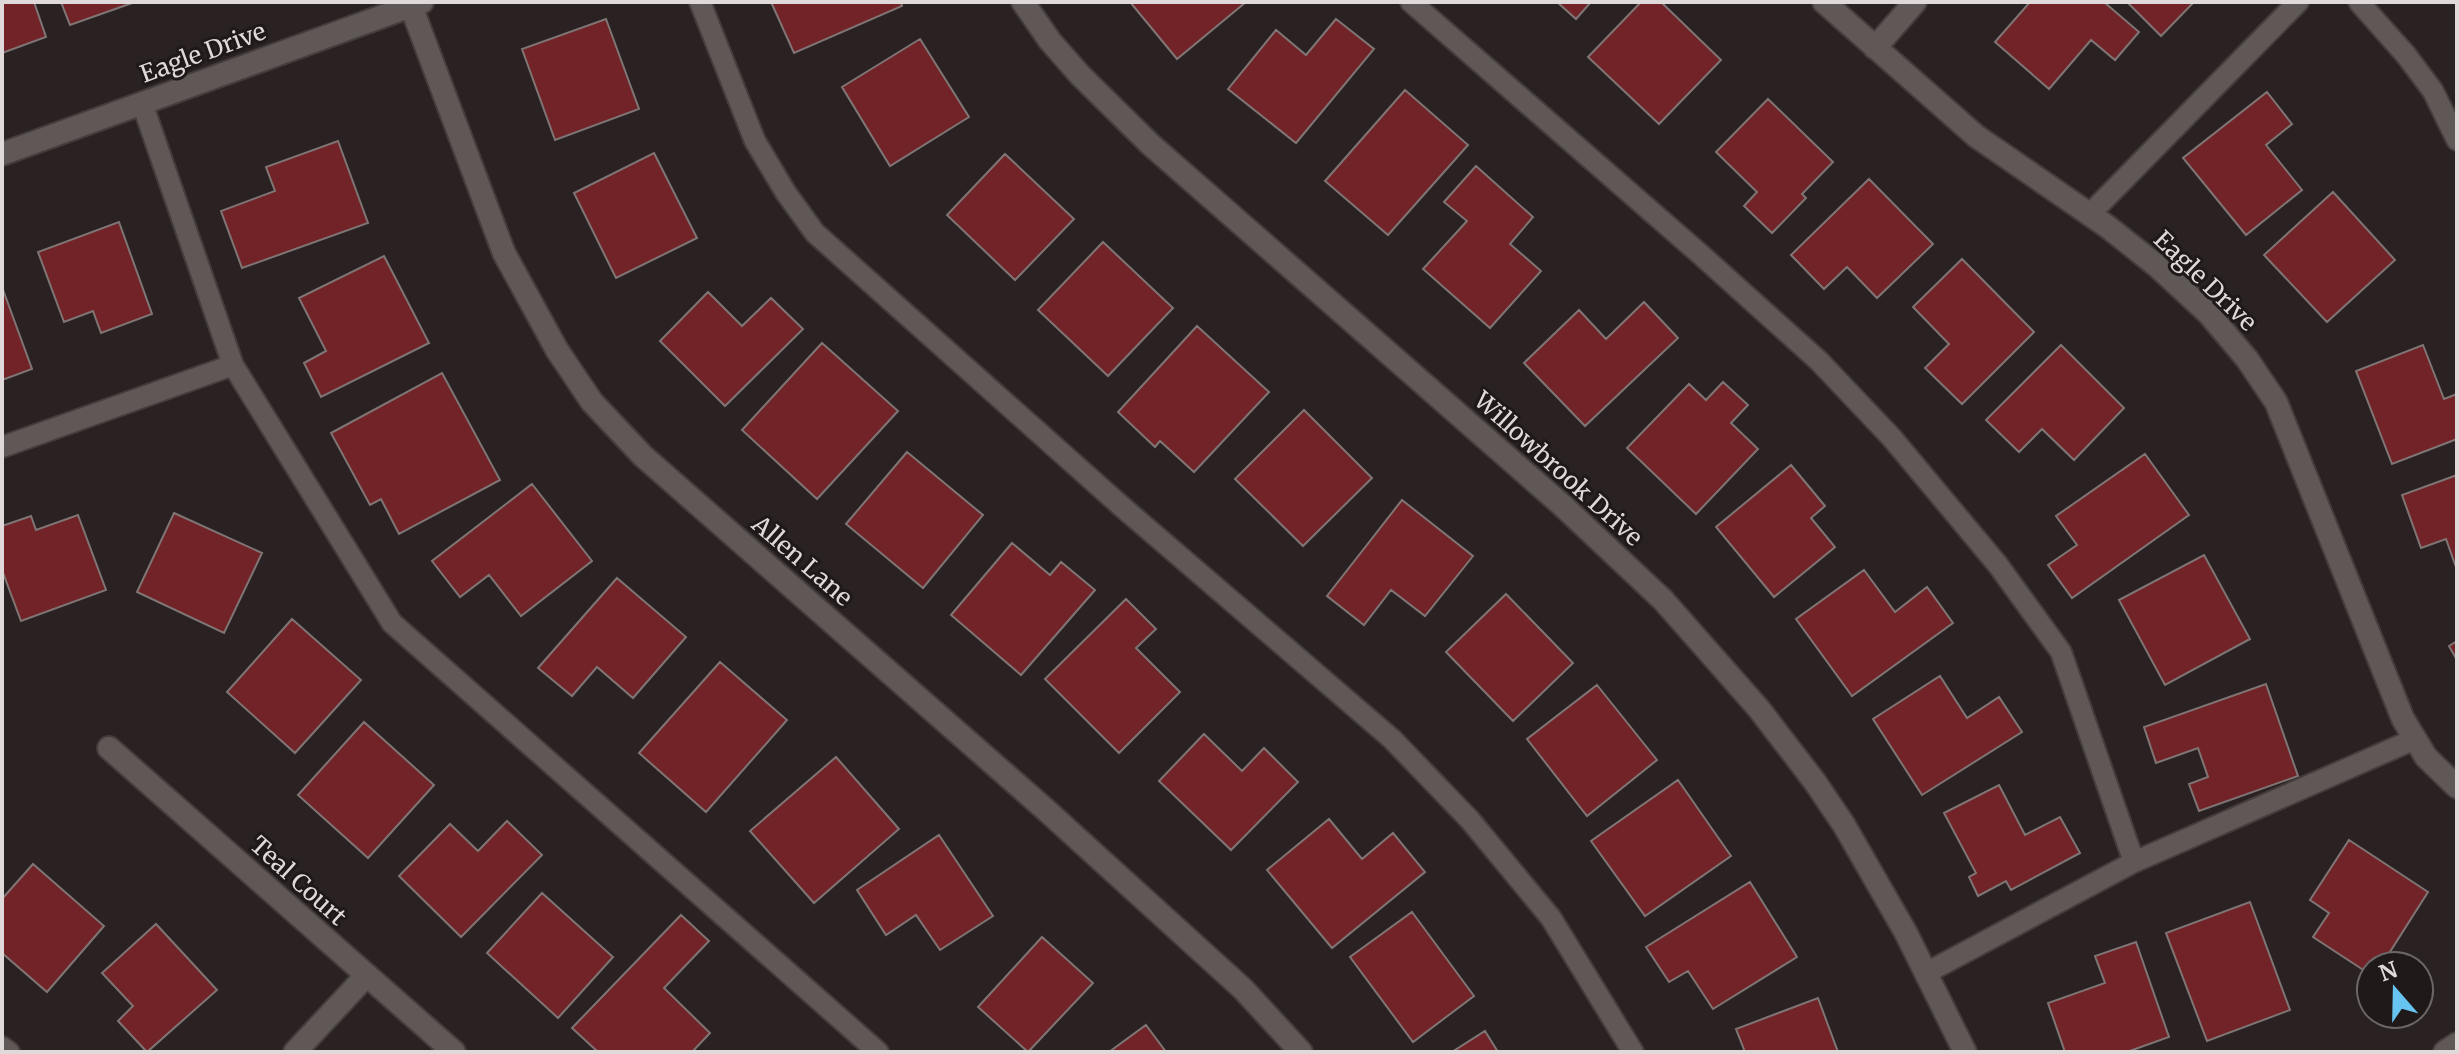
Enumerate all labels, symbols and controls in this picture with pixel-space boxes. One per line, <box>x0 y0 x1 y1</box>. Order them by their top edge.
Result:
street label: Eagle Drive <box>136 16 270 90</box>
street label: Eagle Drive <box>2147 224 2263 337</box>
street label: Willowbrook Drive <box>1467 384 1649 553</box>
street label: Allen Lane <box>745 508 859 613</box>
street label: Teal Court <box>244 829 353 932</box>
north arrow <box>2355 950 2435 1030</box>
text: N <box>2375 955 2402 987</box>

